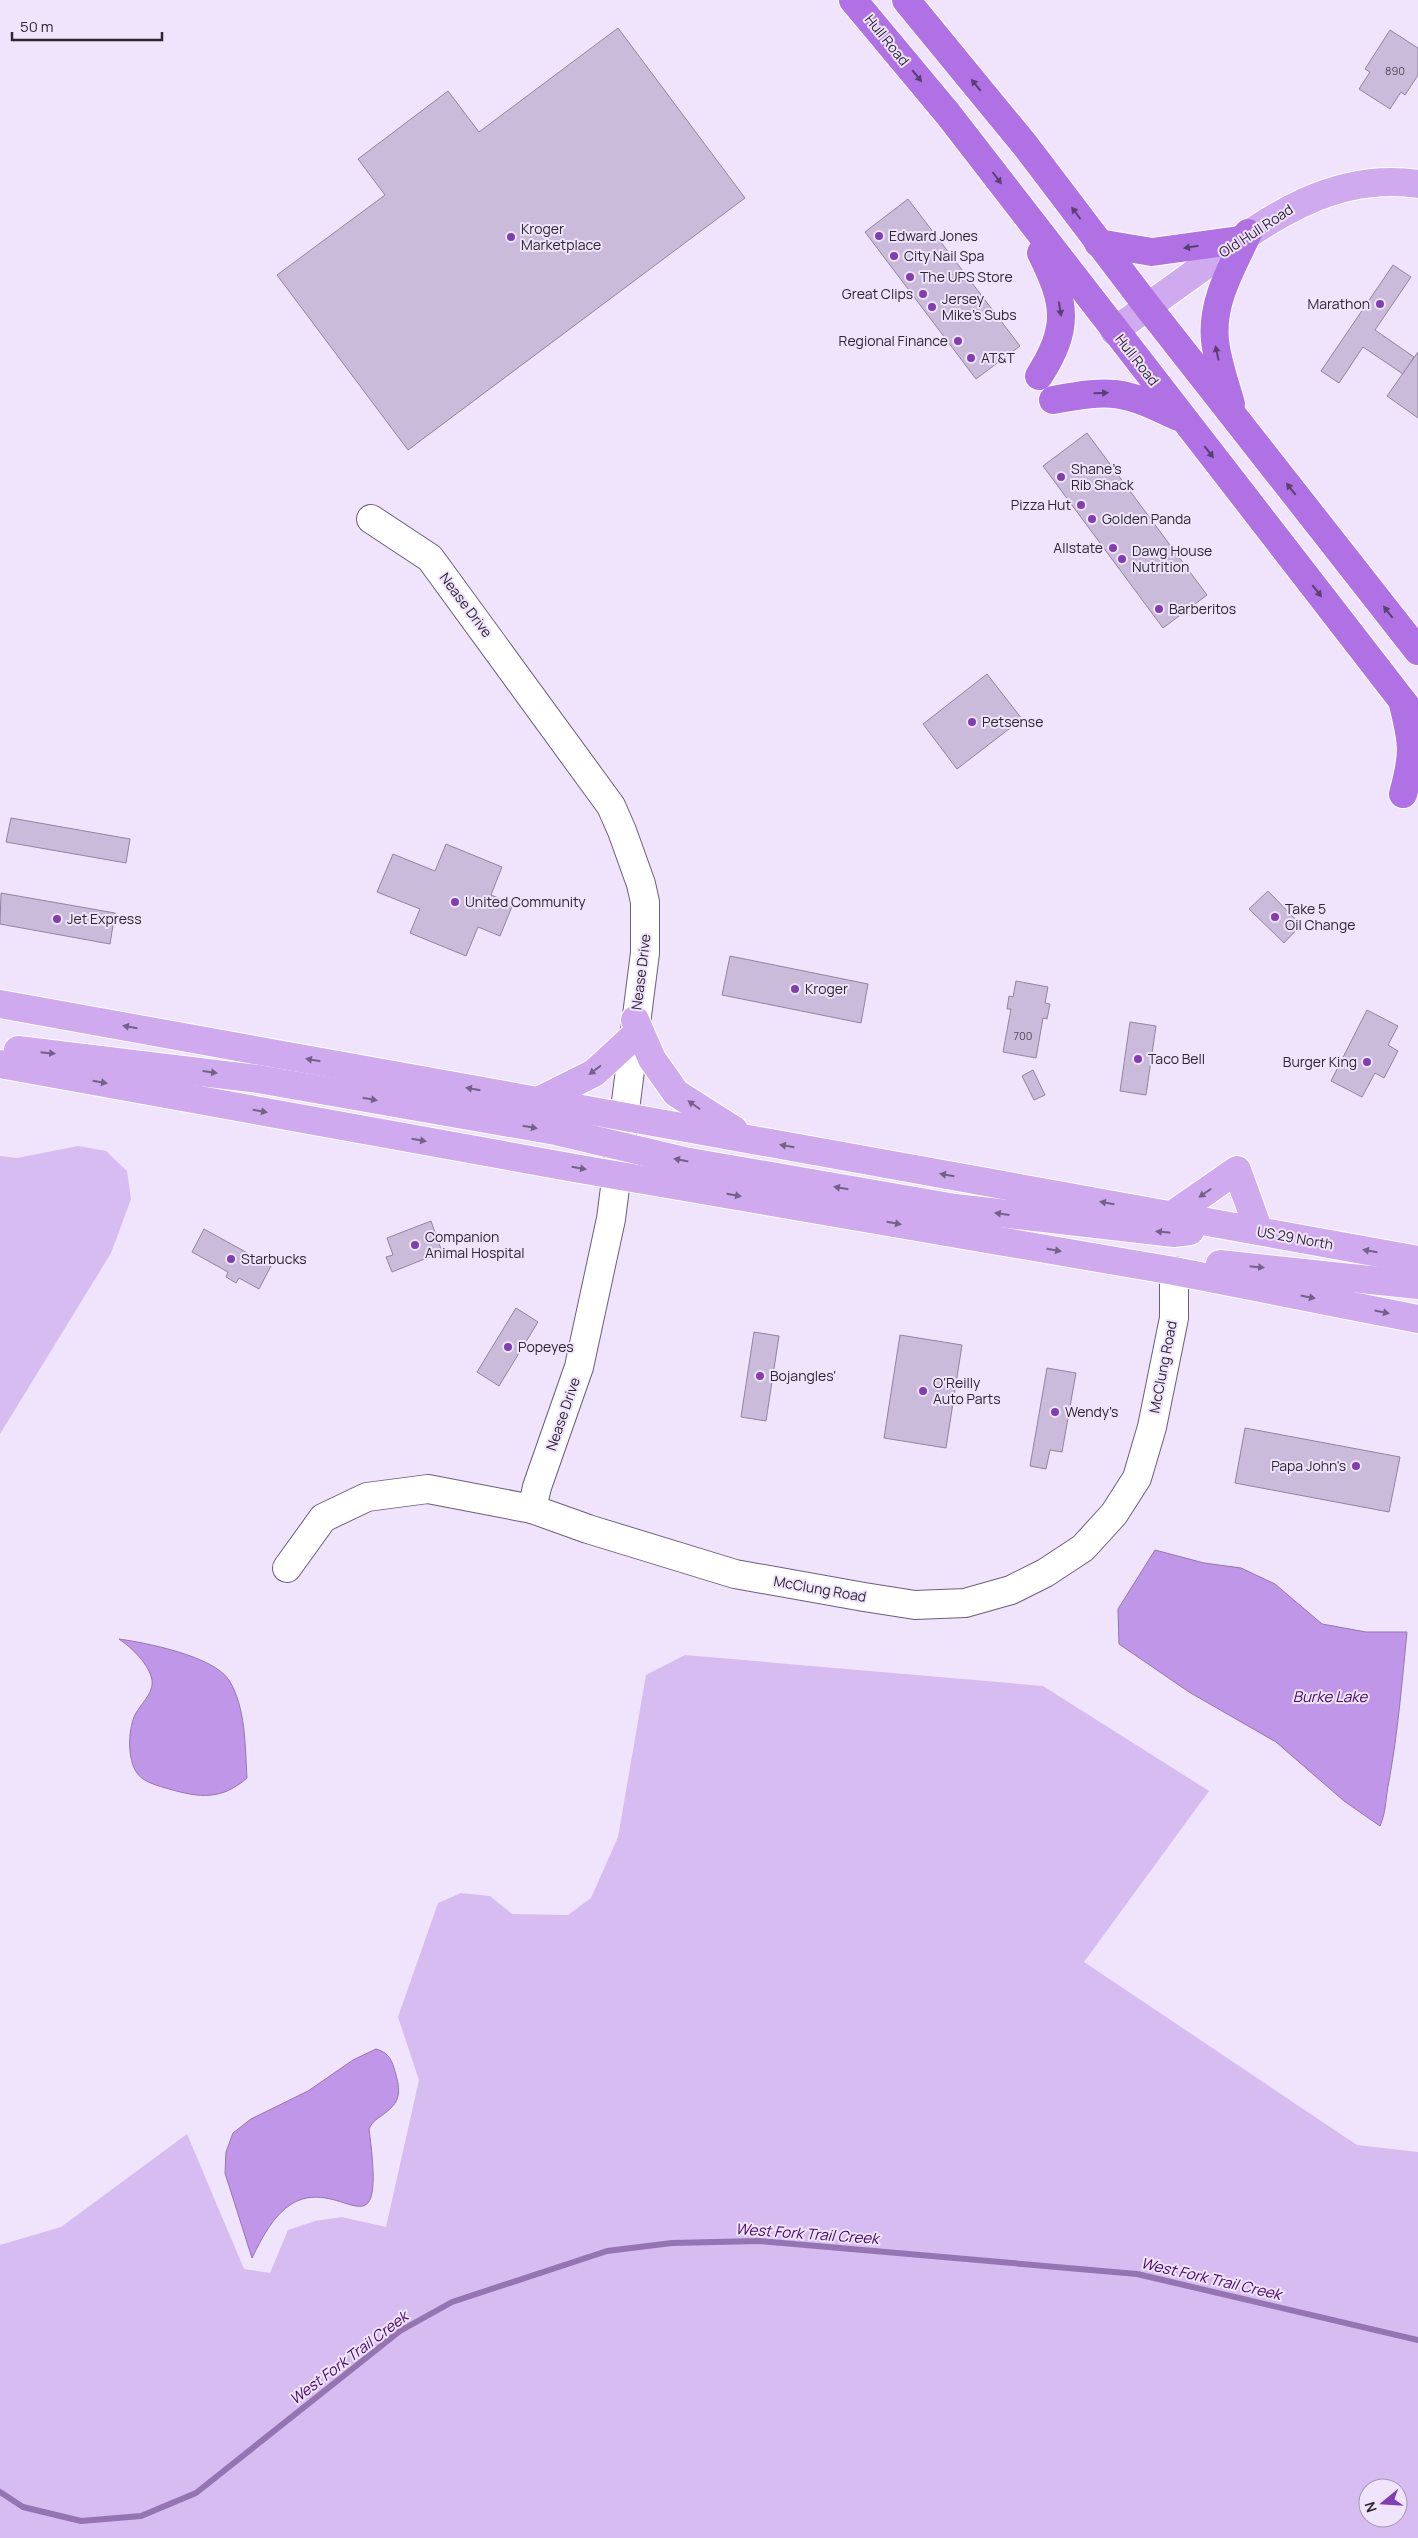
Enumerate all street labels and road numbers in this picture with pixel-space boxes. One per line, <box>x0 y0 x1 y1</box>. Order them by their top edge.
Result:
street label: Hull Road <box>861 10 914 69</box>
street label: Old Hull Road <box>1215 199 1297 262</box>
street label: Hull Road <box>1111 330 1163 389</box>
street label: Nease Drive <box>436 568 497 641</box>
street label: Nease Drive <box>626 933 655 1011</box>
street label: US 29 North <box>1255 1221 1335 1254</box>
street label: McClung Road <box>1144 1319 1181 1415</box>
street label: Nease Drive <box>541 1375 584 1453</box>
street label: McClung Road <box>772 1571 868 1606</box>

